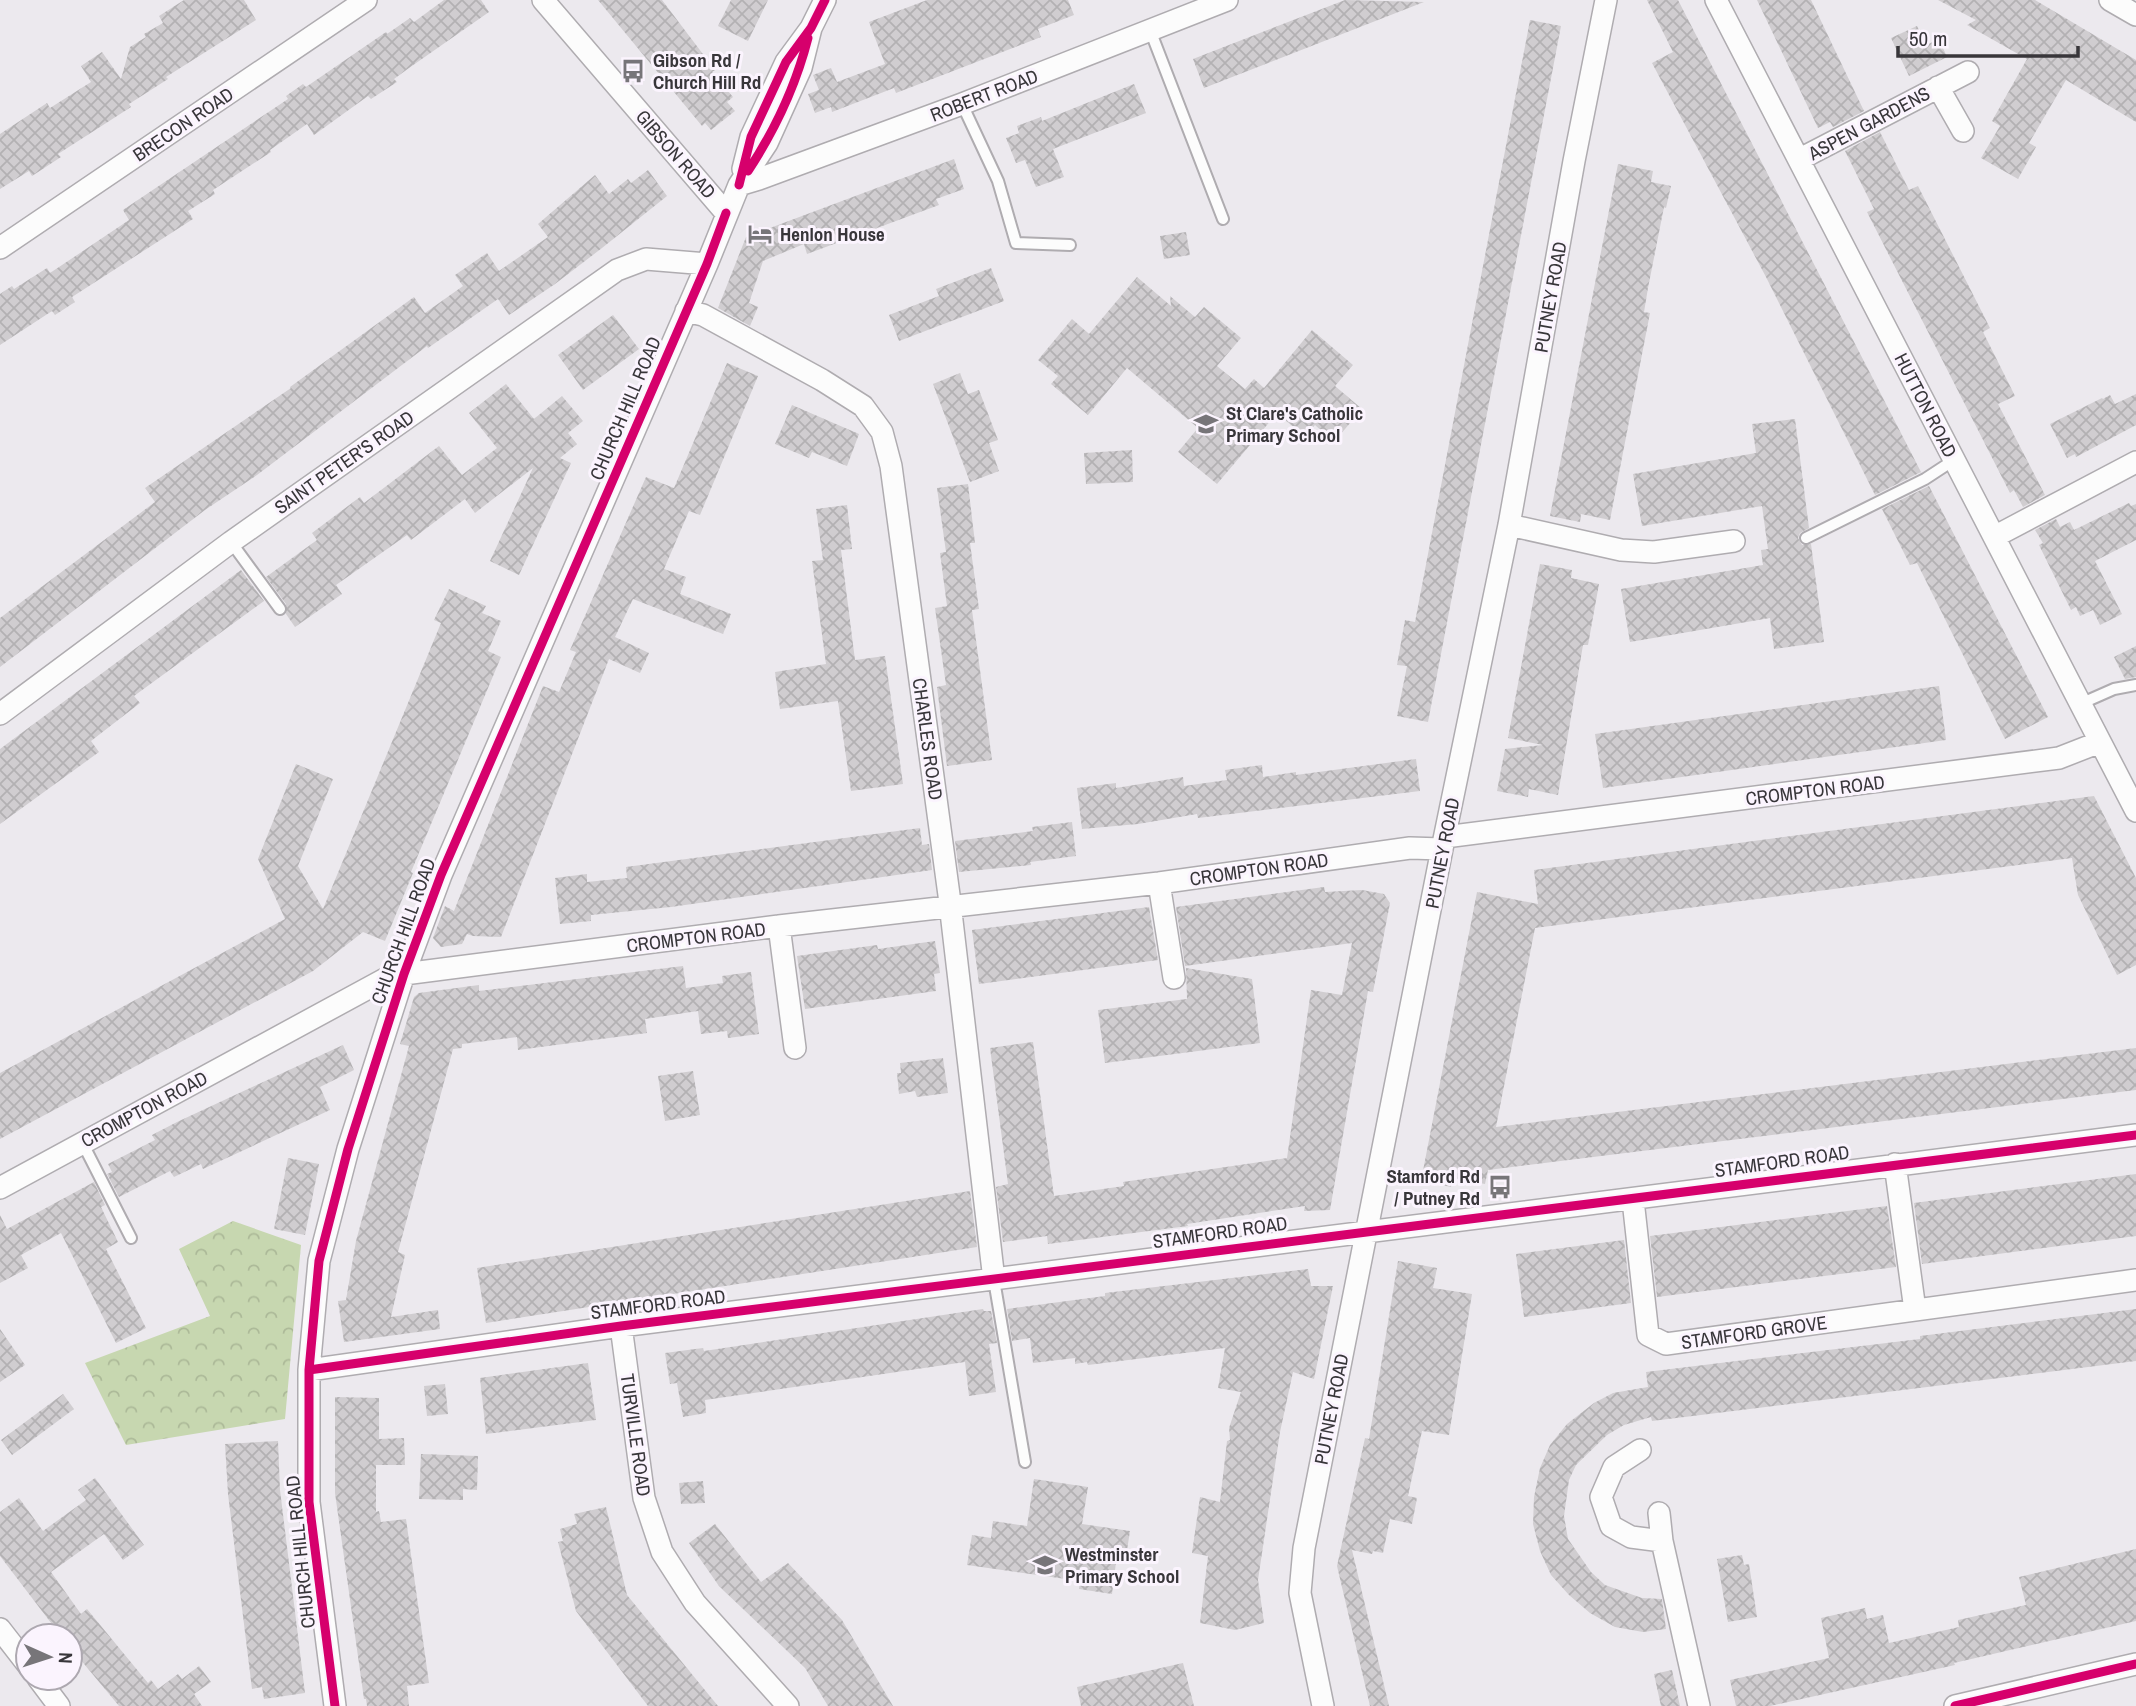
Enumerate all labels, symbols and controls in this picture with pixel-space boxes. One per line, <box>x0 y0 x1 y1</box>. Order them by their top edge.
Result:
scale bar <box>1898 14 2078 58</box>
text: 50 m <box>1909 24 1947 53</box>
place label: Gibson Rd / Church Hill Rd <box>653 47 761 95</box>
bus stop icon: Gibson Rd / Church Hill Rd <box>619 57 647 85</box>
street label: ROBERT ROAD <box>926 62 1042 128</box>
street label: ASPEN GARDENS <box>1803 80 1934 166</box>
street label: BRECON ROAD <box>128 81 238 167</box>
street label: GIBSON ROAD <box>630 104 722 204</box>
hotel icon: Henlon House <box>746 220 774 248</box>
place label: Henlon House <box>780 221 885 247</box>
street label: PUTNEY ROAD <box>1527 239 1573 355</box>
street label: CHURCH HILL ROAD <box>583 332 667 484</box>
street label: HUTTON ROAD <box>1889 348 1963 462</box>
place label: St Clare's Catholic Primary School <box>1226 400 1363 448</box>
street label: SAINT PETER'S ROAD <box>269 404 419 520</box>
school or university icon: St Clare's Catholic Primary School <box>1192 410 1220 438</box>
street label: CHARLES ROAD <box>907 676 949 802</box>
street label: CROMPTON ROAD <box>1744 769 1886 811</box>
street label: PUTNEY ROAD <box>1419 795 1465 911</box>
street label: CROMPTON ROAD <box>1188 846 1330 892</box>
street label: CHURCH HILL ROAD <box>365 854 441 1008</box>
street label: CROMPTON ROAD <box>625 916 767 958</box>
street label: CROMPTON ROAD <box>76 1065 212 1153</box>
street label: STAMFORD ROAD <box>1713 1139 1851 1183</box>
place label: Stamford Rd / Putney Rd <box>1387 1163 1480 1211</box>
bus stop icon: Stamford Rd / Putney Rd <box>1486 1173 1514 1201</box>
street label: STAMFORD ROAD <box>1151 1210 1289 1254</box>
street label: STAMFORD ROAD <box>589 1283 727 1325</box>
street label: STAMFORD GROVE <box>1679 1309 1829 1355</box>
street label: PUTNEY ROAD <box>1308 1351 1354 1467</box>
street label: TURVILLE ROAD <box>615 1372 657 1498</box>
street label: CHURCH HILL ROAD <box>279 1474 321 1630</box>
place label: Westminster Primary School <box>1065 1541 1179 1589</box>
school or university icon: Westminster Primary School <box>1031 1551 1059 1579</box>
north arrow <box>14 1622 84 1692</box>
text: N <box>53 1652 79 1664</box>

